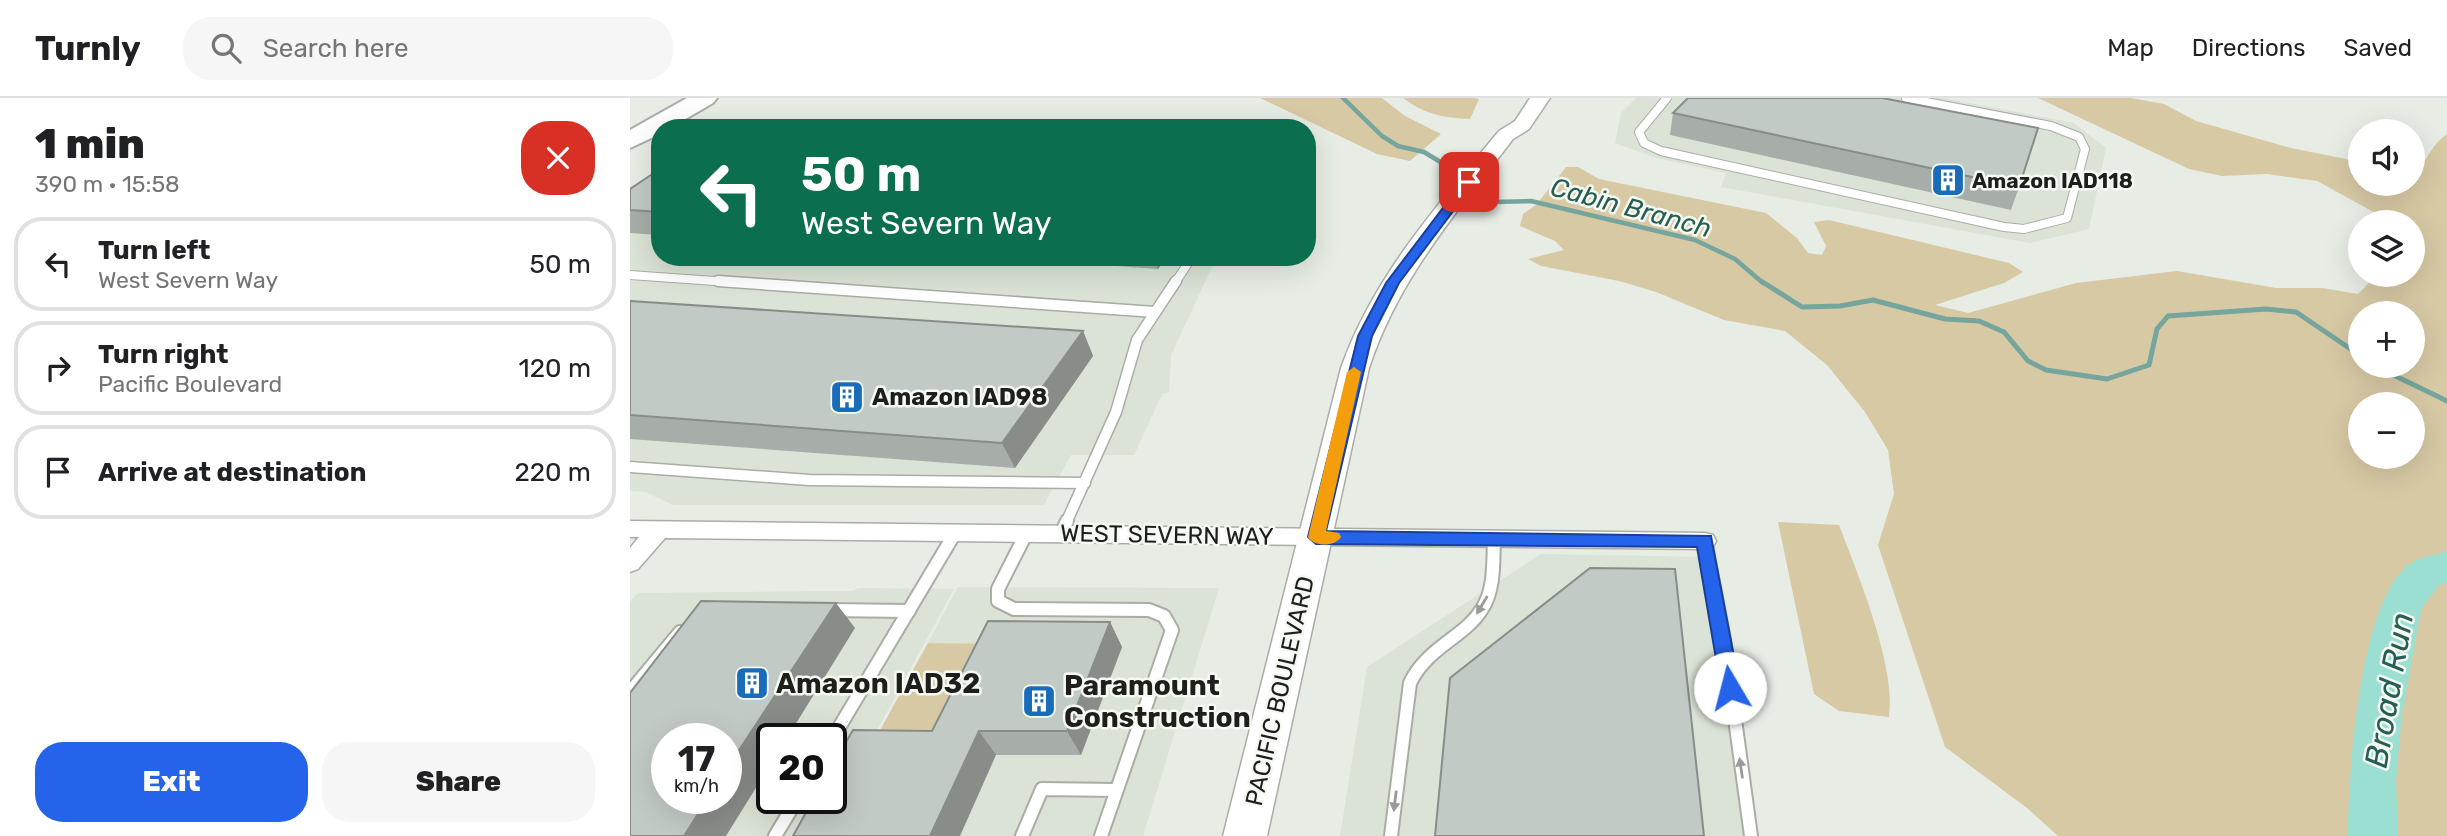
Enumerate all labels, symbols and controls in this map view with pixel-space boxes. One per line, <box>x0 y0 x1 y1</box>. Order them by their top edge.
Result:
search box <box>183 17 673 80</box>
text: Turnly <box>35 29 141 68</box>
icon: search <box>207 29 245 67</box>
text: Search here <box>263 33 409 64</box>
text: Map <box>2107 34 2154 62</box>
text: Directions <box>2192 34 2305 62</box>
text: Saved <box>2343 34 2412 62</box>
text: 1 min <box>35 119 145 169</box>
map controls <box>2348 119 2425 469</box>
button: sound <box>2348 119 2425 196</box>
button: close <box>521 121 595 195</box>
text: 50 m <box>801 145 921 203</box>
icon: left <box>686 147 777 238</box>
pin <box>1439 152 1499 212</box>
building icon: Amazon IAD118 <box>1929 161 1967 199</box>
icon: arrive <box>1450 163 1488 201</box>
place label: Amazon IAD118 <box>1972 168 2133 193</box>
text: 390 m · 15:58 <box>35 170 180 198</box>
water label: Cabin Branch <box>1547 172 1715 244</box>
text: West Severn Way <box>801 204 1052 242</box>
button: layers <box>2348 210 2425 287</box>
text: Turn left <box>98 235 210 266</box>
icon: left <box>39 245 77 283</box>
text: 50 m <box>530 249 591 280</box>
text: West Severn Way <box>98 266 278 294</box>
button: + <box>2348 301 2425 378</box>
text: Turn right <box>98 339 228 370</box>
icon: right <box>39 349 77 387</box>
text: 120 m <box>519 353 591 384</box>
text: Pacific Boulevard <box>98 370 282 398</box>
building icon: Amazon IAD98 <box>828 378 866 416</box>
place label: Amazon IAD98 <box>872 383 1047 411</box>
button: − <box>2348 392 2425 469</box>
icon: arrive <box>39 453 77 491</box>
text: Arrive at destination <box>98 457 366 488</box>
text: 220 m <box>514 457 591 488</box>
street label: WEST SEVERN WAY <box>1060 519 1274 551</box>
street label: PACIFIC BOULEVARD <box>1240 573 1320 809</box>
one-way arrow <box>1476 595 1489 615</box>
water label: Broad Run <box>2357 609 2421 771</box>
position arrow <box>1693 651 1767 725</box>
building icon: Amazon IAD32 <box>733 664 771 702</box>
place label: Amazon IAD32 <box>776 667 980 700</box>
place label: Paramount Construction <box>1064 669 1251 734</box>
building icon: Paramount Construction <box>1020 682 1058 720</box>
speed limit sign: 20 <box>756 723 847 814</box>
text: 17 <box>678 738 715 780</box>
button: Exit <box>35 742 308 822</box>
button: Share <box>322 742 595 822</box>
one-way arrow <box>1736 757 1747 779</box>
text: km/h <box>674 775 719 797</box>
one-way arrow <box>1390 790 1401 812</box>

